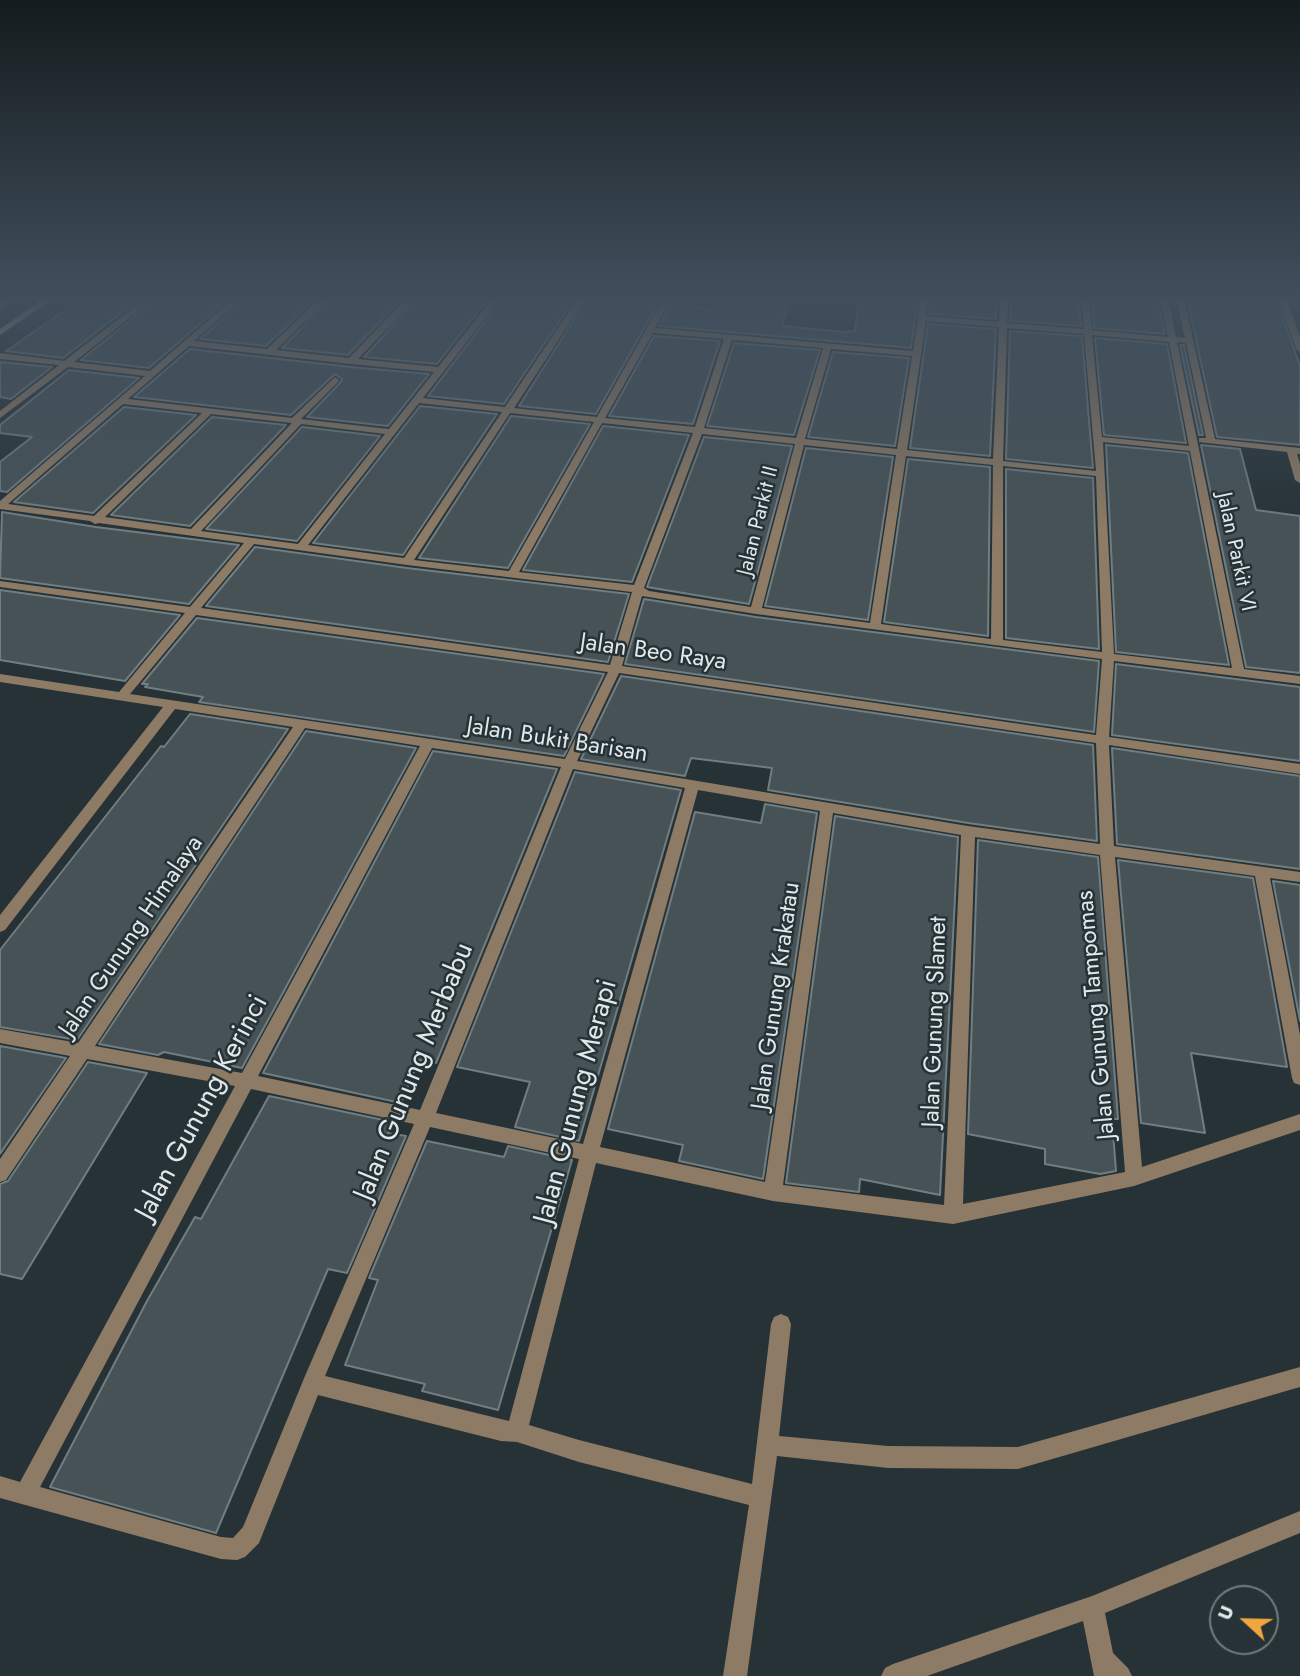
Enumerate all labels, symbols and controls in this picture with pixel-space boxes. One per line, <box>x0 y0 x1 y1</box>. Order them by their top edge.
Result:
street label: Jalan Parkit II <box>733 464 785 578</box>
street label: Jalan Parkit VI <box>1210 490 1260 614</box>
street label: Jalan Beo Raya <box>578 628 728 678</box>
street label: Jalan Bukit Barisan <box>464 712 650 770</box>
street label: Jalan Gunung Himalaya <box>54 831 210 1043</box>
street label: Jalan Gunung Krakatau <box>747 880 807 1112</box>
street label: Jalan Gunung Tampomas <box>1072 889 1122 1141</box>
street label: Jalan Gunung Slamet <box>918 916 954 1128</box>
street label: Jalan Gunung Merbabu <box>348 938 482 1206</box>
street label: Jalan Gunung Merapi <box>528 976 626 1228</box>
street label: Jalan Gunung Kerinci <box>130 990 276 1226</box>
north arrow <box>1209 1585 1279 1655</box>
text: U <box>1211 1601 1241 1624</box>

